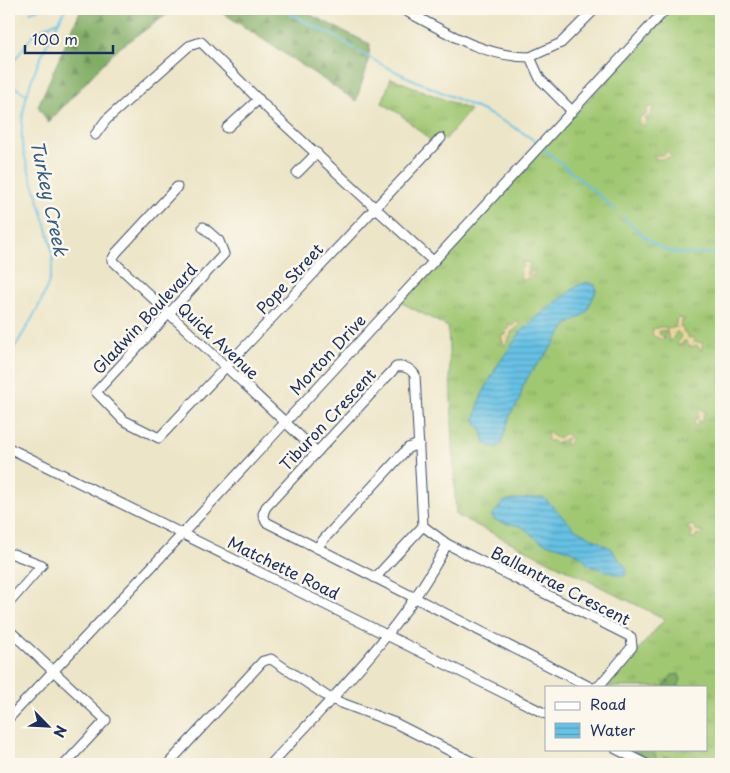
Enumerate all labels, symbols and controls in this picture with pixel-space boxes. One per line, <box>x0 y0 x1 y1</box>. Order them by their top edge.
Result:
scale bar <box>25 22 112 54</box>
text: 100 m <box>32 27 78 50</box>
water label: Turkey Creek <box>25 138 76 259</box>
street label: Pope Street <box>250 237 329 319</box>
street label: Gladwin Boulevard <box>86 257 202 379</box>
street label: Quick Avenue <box>173 296 265 384</box>
street label: Morton Drive <box>283 308 371 400</box>
street label: Tiburon Crescent <box>273 362 381 475</box>
street label: Matchette Road <box>224 529 344 605</box>
street label: Ballantrae Crescent <box>487 539 635 631</box>
legend <box>545 686 708 750</box>
text: Road <box>590 692 626 715</box>
north arrow <box>22 700 72 750</box>
text: Water <box>590 718 635 741</box>
text: N <box>48 722 72 741</box>

